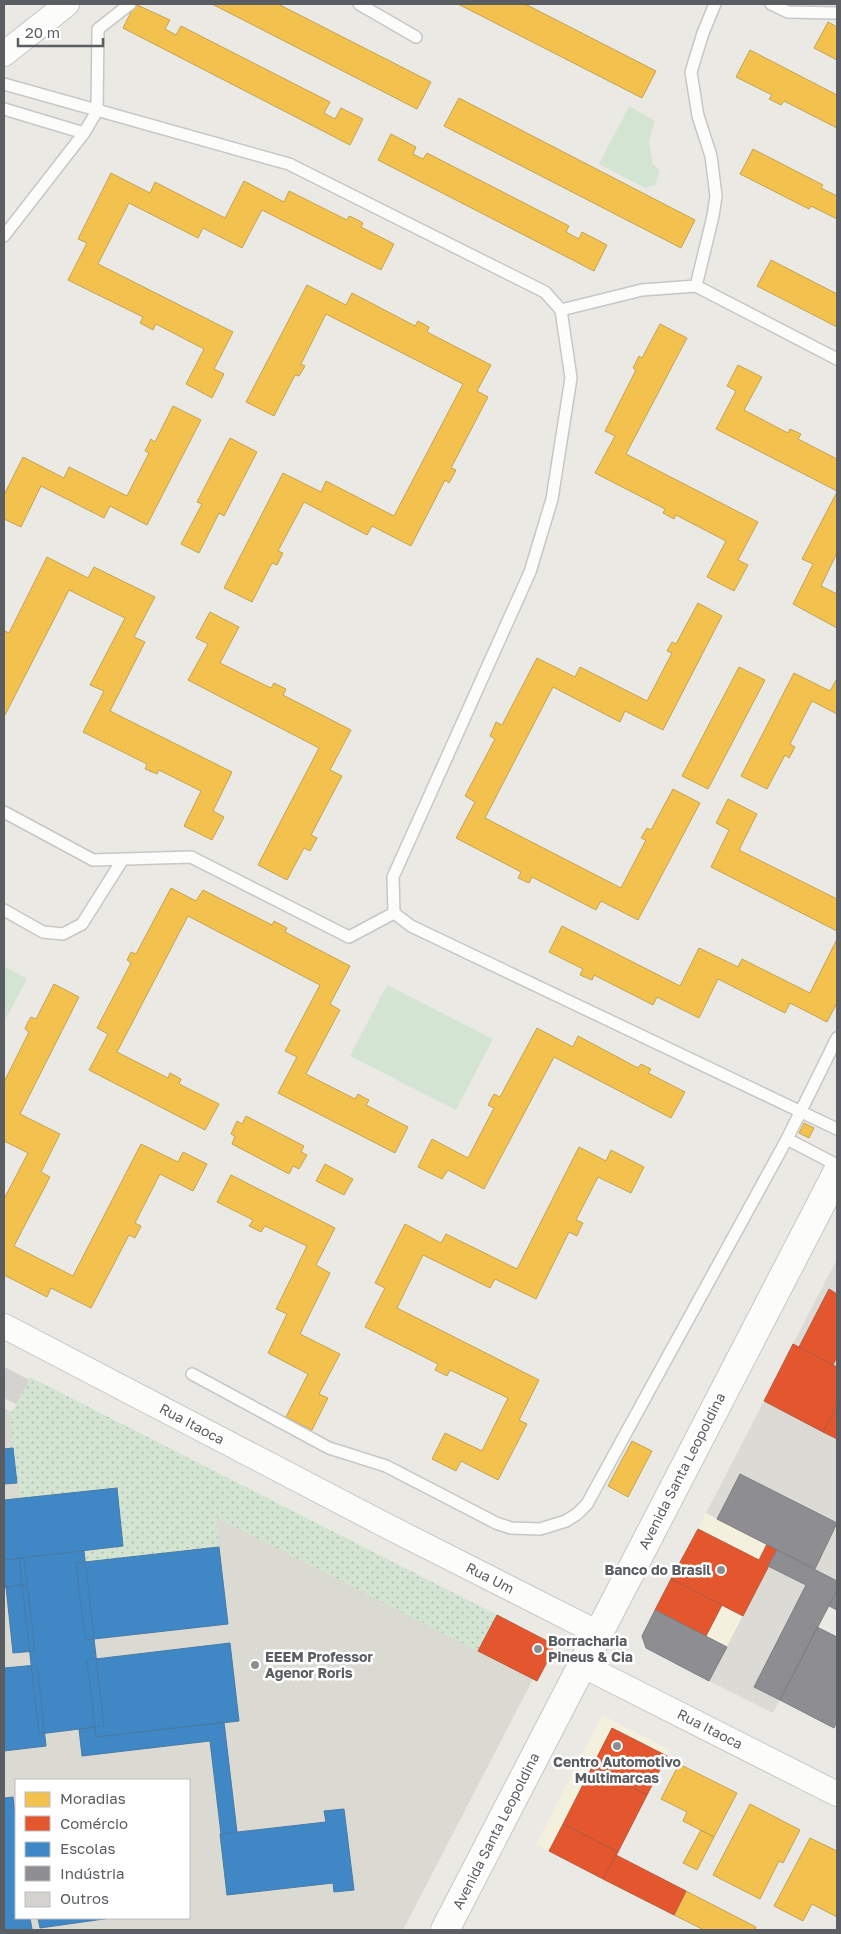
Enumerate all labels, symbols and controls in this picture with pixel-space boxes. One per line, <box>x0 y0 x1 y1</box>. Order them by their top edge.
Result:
scale bar <box>18 15 102 47</box>
text: 20 m <box>25 23 60 41</box>
street label: Avenida Santa Leopoldina <box>635 1390 729 1552</box>
street label: Rua Itaoca <box>157 1399 228 1448</box>
street label: Rua Um <box>463 1558 517 1597</box>
place label: Banco do Brasil <box>604 1561 711 1578</box>
marker: Banco do Brasil <box>715 1564 727 1576</box>
place label: Borracharia Pineus & Cia <box>548 1632 633 1665</box>
marker: Borracharia Pineus & Cia <box>532 1643 544 1655</box>
place label: EEEM Professor Agenor Roris <box>265 1648 374 1681</box>
marker: EEEM Professor Agenor Roris <box>249 1659 261 1671</box>
street label: Rua Itaoca <box>675 1705 746 1752</box>
marker: Centro Automotivo Multimarcas <box>611 1740 623 1752</box>
street label: Avenida Santa Leopoldina <box>449 1750 543 1912</box>
place label: Centro Automotivo Multimarcas <box>553 1753 681 1786</box>
legend <box>15 1779 190 1919</box>
text: Moradias <box>60 1789 126 1807</box>
text: Comércio <box>60 1814 128 1832</box>
text: Escolas <box>60 1839 116 1857</box>
text: Indústria <box>60 1864 125 1882</box>
text: Outros <box>60 1889 109 1907</box>

